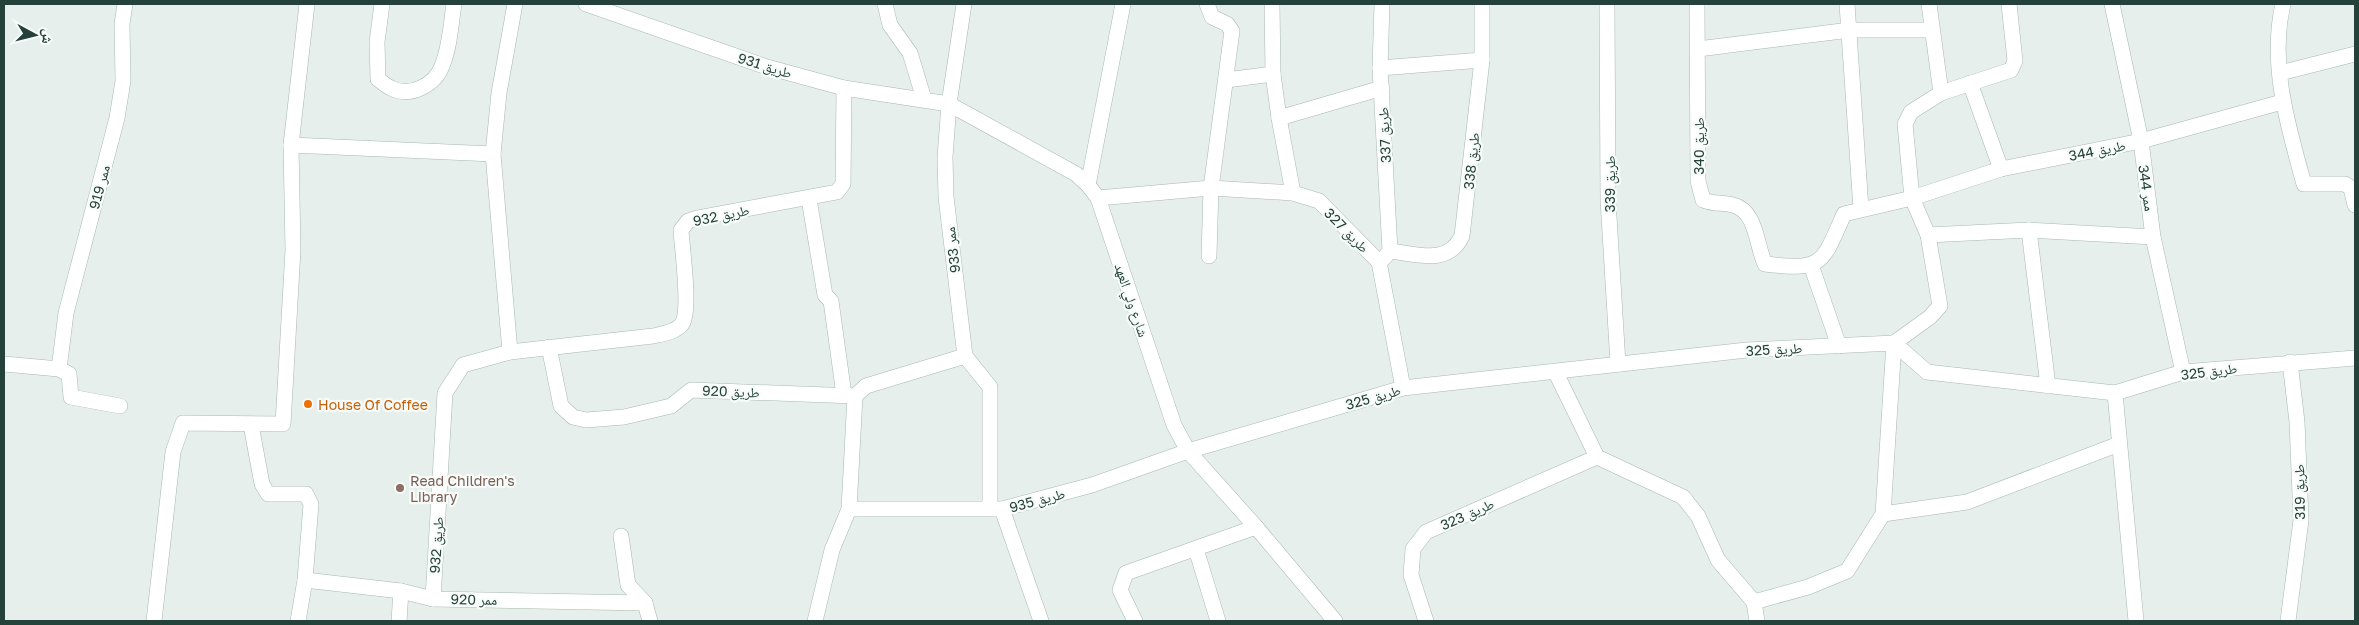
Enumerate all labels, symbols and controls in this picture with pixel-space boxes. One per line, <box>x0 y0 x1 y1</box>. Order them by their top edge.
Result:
north arrow <box>10 10 60 60</box>
text: ش <box>38 28 58 45</box>
street label: طريق 931 <box>735 49 794 83</box>
street label: طريق 337 <box>1374 106 1396 163</box>
street label: طريق 340 <box>1690 117 1709 175</box>
street label: طريق 338 <box>1460 132 1484 190</box>
street label: طريق 344 <box>2067 136 2127 166</box>
street label: طريق 339 <box>1601 155 1620 213</box>
street label: ممر 919 <box>85 163 114 211</box>
street label: ممر 344 <box>2134 164 2159 212</box>
street label: طريق 932 <box>691 201 751 231</box>
street label: طريق 327 <box>1320 204 1373 257</box>
street label: ممر 933 <box>941 226 964 274</box>
street label: شارع ولي العهد <box>1108 261 1153 340</box>
street label: طريق 325 <box>1745 339 1803 361</box>
street label: طريق 325 <box>2180 359 2238 385</box>
street label: طريق 325 <box>1343 381 1403 415</box>
street label: طريق 920 <box>702 382 760 402</box>
place label: House Of Coffee <box>318 396 428 413</box>
marker: House Of Coffee <box>302 398 314 410</box>
street label: طريق 319 <box>2290 464 2310 520</box>
place label: Read Children's Library <box>410 472 515 505</box>
marker: Read Children's Library <box>394 482 406 494</box>
street label: طريق 935 <box>1007 484 1067 518</box>
street label: طريق 323 <box>1438 495 1497 535</box>
street label: طريق 932 <box>426 516 448 574</box>
street label: ممر 920 <box>451 590 497 609</box>

